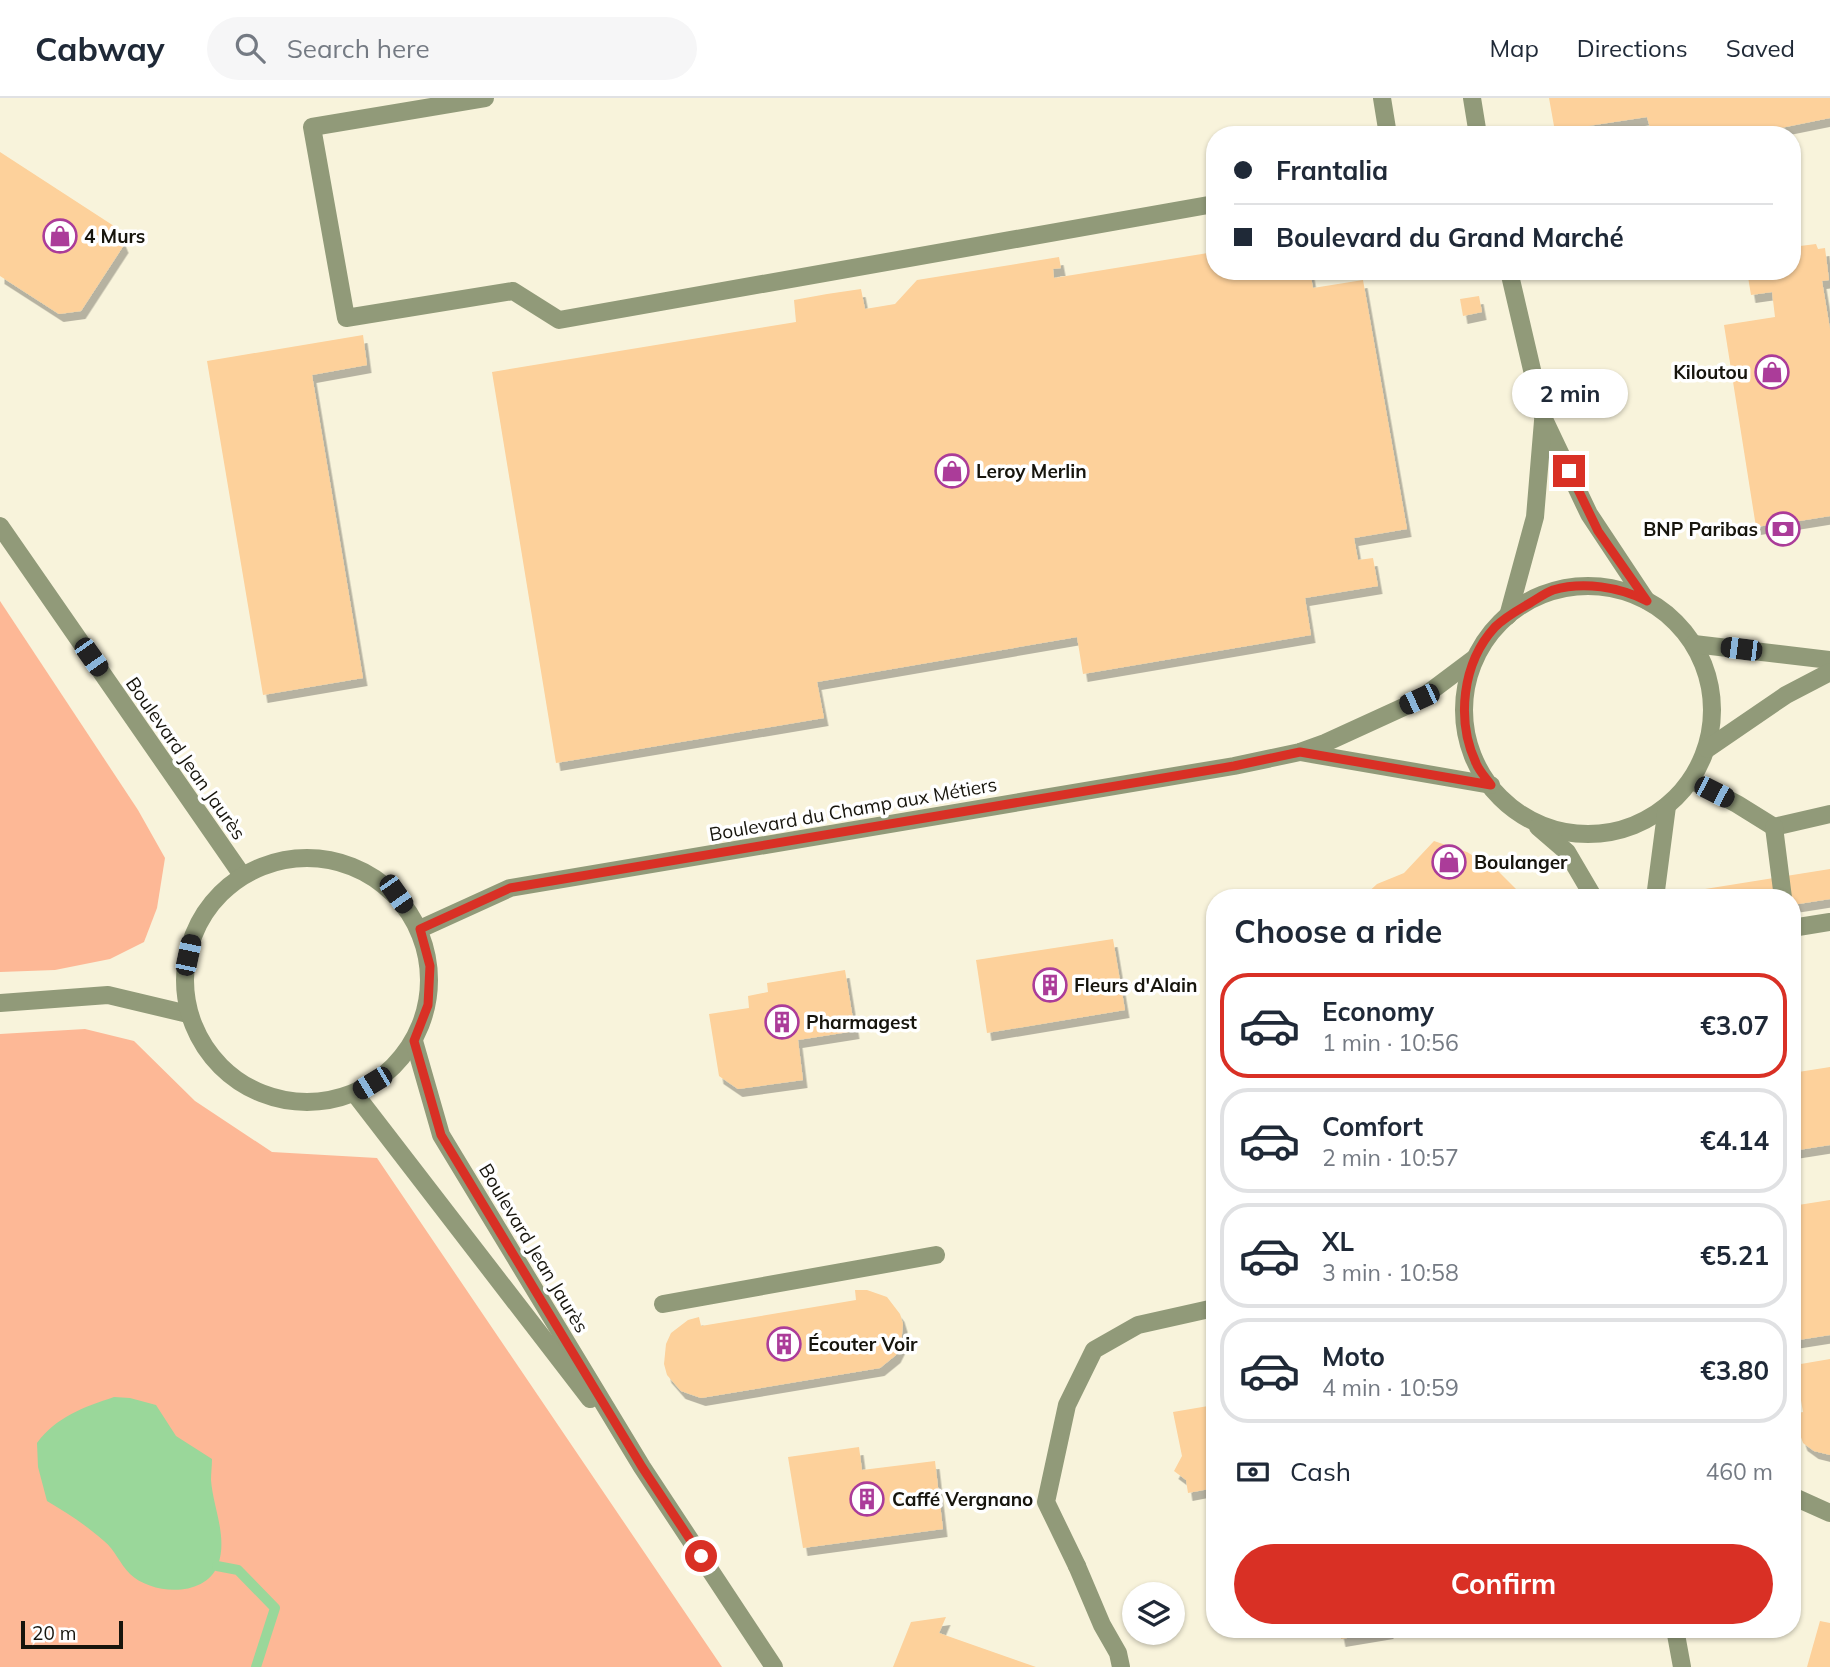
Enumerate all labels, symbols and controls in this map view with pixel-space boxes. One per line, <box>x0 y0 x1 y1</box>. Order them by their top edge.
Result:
search box <box>207 17 697 80</box>
text: Cabway <box>35 28 165 69</box>
icon: search <box>231 29 269 67</box>
text: Search here <box>287 32 430 65</box>
text: Map <box>1489 33 1539 63</box>
text: Directions <box>1577 33 1688 63</box>
text: Saved <box>1726 33 1795 63</box>
text: Frantalia <box>1276 154 1388 187</box>
shop icon: 4 Murs <box>41 217 79 255</box>
text: Boulevard du Grand Marché <box>1276 221 1624 254</box>
place label: 4 Murs <box>84 224 145 248</box>
shop icon: Kiloutou <box>1753 353 1791 391</box>
place label: Kiloutou <box>1673 360 1748 384</box>
callout: 2 min <box>1511 370 1627 418</box>
text: 2 min <box>1540 379 1600 408</box>
shop icon: Leroy Merlin <box>933 452 971 490</box>
route end <box>1553 455 1585 487</box>
place label: Leroy Merlin <box>976 459 1087 483</box>
bank icon: BNP Paribas <box>1764 510 1802 548</box>
place label: BNP Paribas <box>1643 517 1758 541</box>
car <box>71 634 112 680</box>
car <box>1719 636 1764 662</box>
street label: Boulevard Jean Jaurès <box>121 672 251 844</box>
car <box>1396 681 1443 717</box>
street label: Boulevard du Champ aux Métiers <box>707 772 999 846</box>
car <box>1691 773 1738 811</box>
shop icon: Boulanger <box>1430 843 1468 881</box>
place label: Boulanger <box>1474 850 1568 874</box>
car <box>376 871 417 917</box>
text: Choose a ride <box>1234 911 1442 951</box>
car <box>174 932 203 978</box>
building icon: Fleurs d'Alain <box>1031 966 1069 1004</box>
place label: Fleurs d'Alain <box>1074 973 1197 997</box>
icon: car <box>1238 994 1301 1057</box>
text: Economy <box>1322 995 1434 1028</box>
building icon: Pharmagest <box>763 1003 801 1041</box>
text: €3.07 <box>1700 1009 1769 1042</box>
place label: Pharmagest <box>806 1010 917 1034</box>
text: 1 min · 10:56 <box>1322 1028 1459 1057</box>
car <box>349 1063 396 1103</box>
icon: car <box>1238 1109 1301 1172</box>
text: Comfort <box>1322 1110 1423 1143</box>
text: €4.14 <box>1700 1124 1769 1157</box>
text: 2 min · 10:57 <box>1322 1143 1459 1172</box>
street label: Boulevard Jean Jaurès <box>474 1159 594 1337</box>
icon: car <box>1238 1224 1301 1287</box>
text: XL <box>1322 1225 1354 1258</box>
text: €5.21 <box>1700 1239 1769 1272</box>
text: 3 min · 10:58 <box>1322 1258 1459 1287</box>
building icon: Écouter Voir <box>765 1325 803 1363</box>
place label: Écouter Voir <box>808 1332 918 1356</box>
icon: car <box>1238 1339 1301 1402</box>
text: Moto <box>1322 1340 1385 1373</box>
text: €3.80 <box>1700 1354 1769 1387</box>
text: 4 min · 10:59 <box>1322 1373 1459 1402</box>
icon: cash <box>1234 1453 1272 1491</box>
text: Cash <box>1290 1455 1351 1488</box>
text: 460 m <box>1705 1457 1773 1486</box>
building icon: Caffé Vergnano <box>848 1480 886 1518</box>
place label: Caffé Vergnano <box>892 1487 1033 1511</box>
route start <box>685 1540 717 1572</box>
button: Confirm <box>1234 1544 1773 1624</box>
map controls <box>1122 1582 1185 1645</box>
button: layers <box>1122 1582 1185 1645</box>
scale bar <box>21 1618 122 1650</box>
text: 20 m <box>32 1621 76 1645</box>

